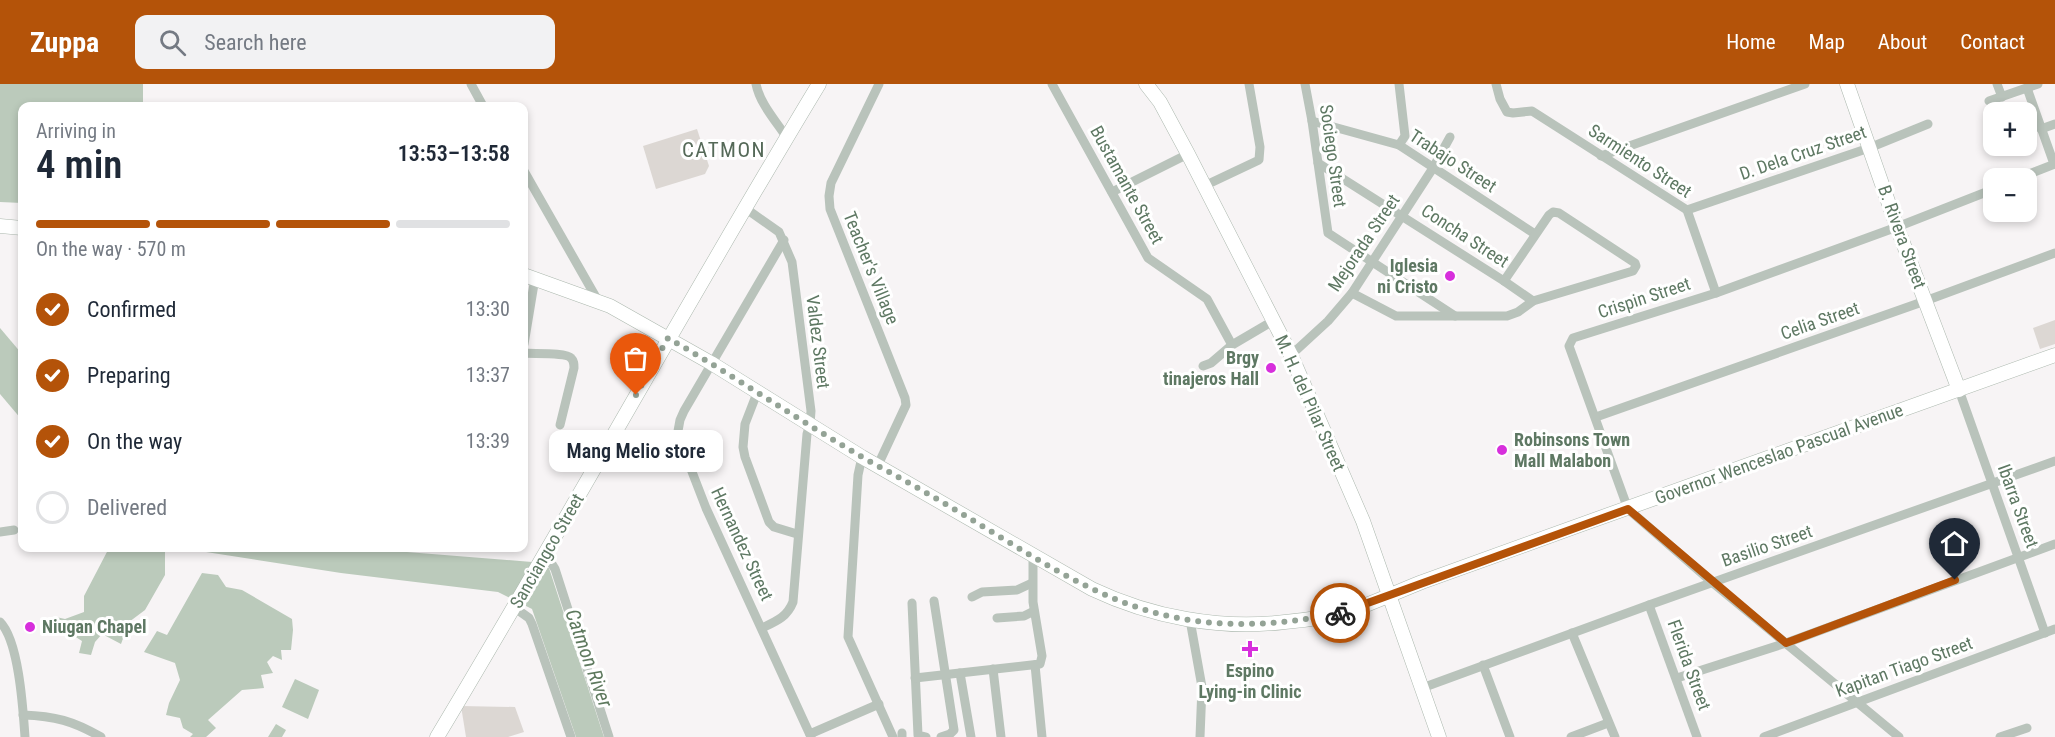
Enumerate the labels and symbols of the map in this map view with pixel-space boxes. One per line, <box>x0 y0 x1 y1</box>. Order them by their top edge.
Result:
street label: Sociego Street <box>1316 103 1351 209</box>
street label: Sarmiento Street <box>1585 119 1696 202</box>
street label: D. Dela Cruz Street <box>1737 121 1869 184</box>
street label: Bustamante Street <box>1086 122 1169 247</box>
street label: Trabajo Street <box>1406 125 1501 196</box>
district label: CATMON <box>682 138 766 162</box>
street label: B. Rivera Street <box>1874 182 1931 291</box>
street label: Mejorada Street <box>1323 190 1404 295</box>
street label: Concha Street <box>1418 200 1513 272</box>
street label: Teacher's Village <box>839 208 904 327</box>
place label: Iglesia ni Cristo <box>1377 255 1438 297</box>
marker: Iglesia ni Cristo <box>1443 269 1457 283</box>
street label: Crispin Street <box>1595 273 1693 322</box>
street label: Valdez Street <box>802 294 835 390</box>
street label: Celia Street <box>1778 297 1862 344</box>
street label: M. H. del Pilar Street <box>1271 331 1350 474</box>
pin <box>610 333 661 395</box>
place label: Brgy tinajeros Hall <box>1163 347 1259 389</box>
marker: Brgy tinajeros Hall <box>1264 361 1278 375</box>
street label: Governor Wenceslao Pascual Avenue <box>1652 399 1906 508</box>
place label: Robinsons Town Mall Malabon <box>1514 429 1630 471</box>
callout: Mang Melio store <box>549 431 723 473</box>
marker: Robinsons Town Mall Malabon <box>1495 443 1509 457</box>
street label: Ibarra Street <box>1994 461 2043 551</box>
street label: Hernandez Street <box>707 484 778 604</box>
street label: Sanciangco Street <box>505 490 588 612</box>
pin <box>1929 518 1980 580</box>
street label: Basilio Street <box>1719 520 1815 571</box>
courier <box>1310 583 1370 643</box>
water label: Catmon River <box>560 606 618 711</box>
place label: Niugan Chapel <box>42 616 147 637</box>
street label: Flerida Street <box>1663 617 1716 713</box>
marker: Niugan Chapel <box>23 620 37 634</box>
street label: Kapitan Tiago Street <box>1832 632 1975 701</box>
marker: Espino Lying-in Clinic <box>1241 640 1259 658</box>
place label: Espino Lying-in Clinic <box>1198 660 1302 702</box>

